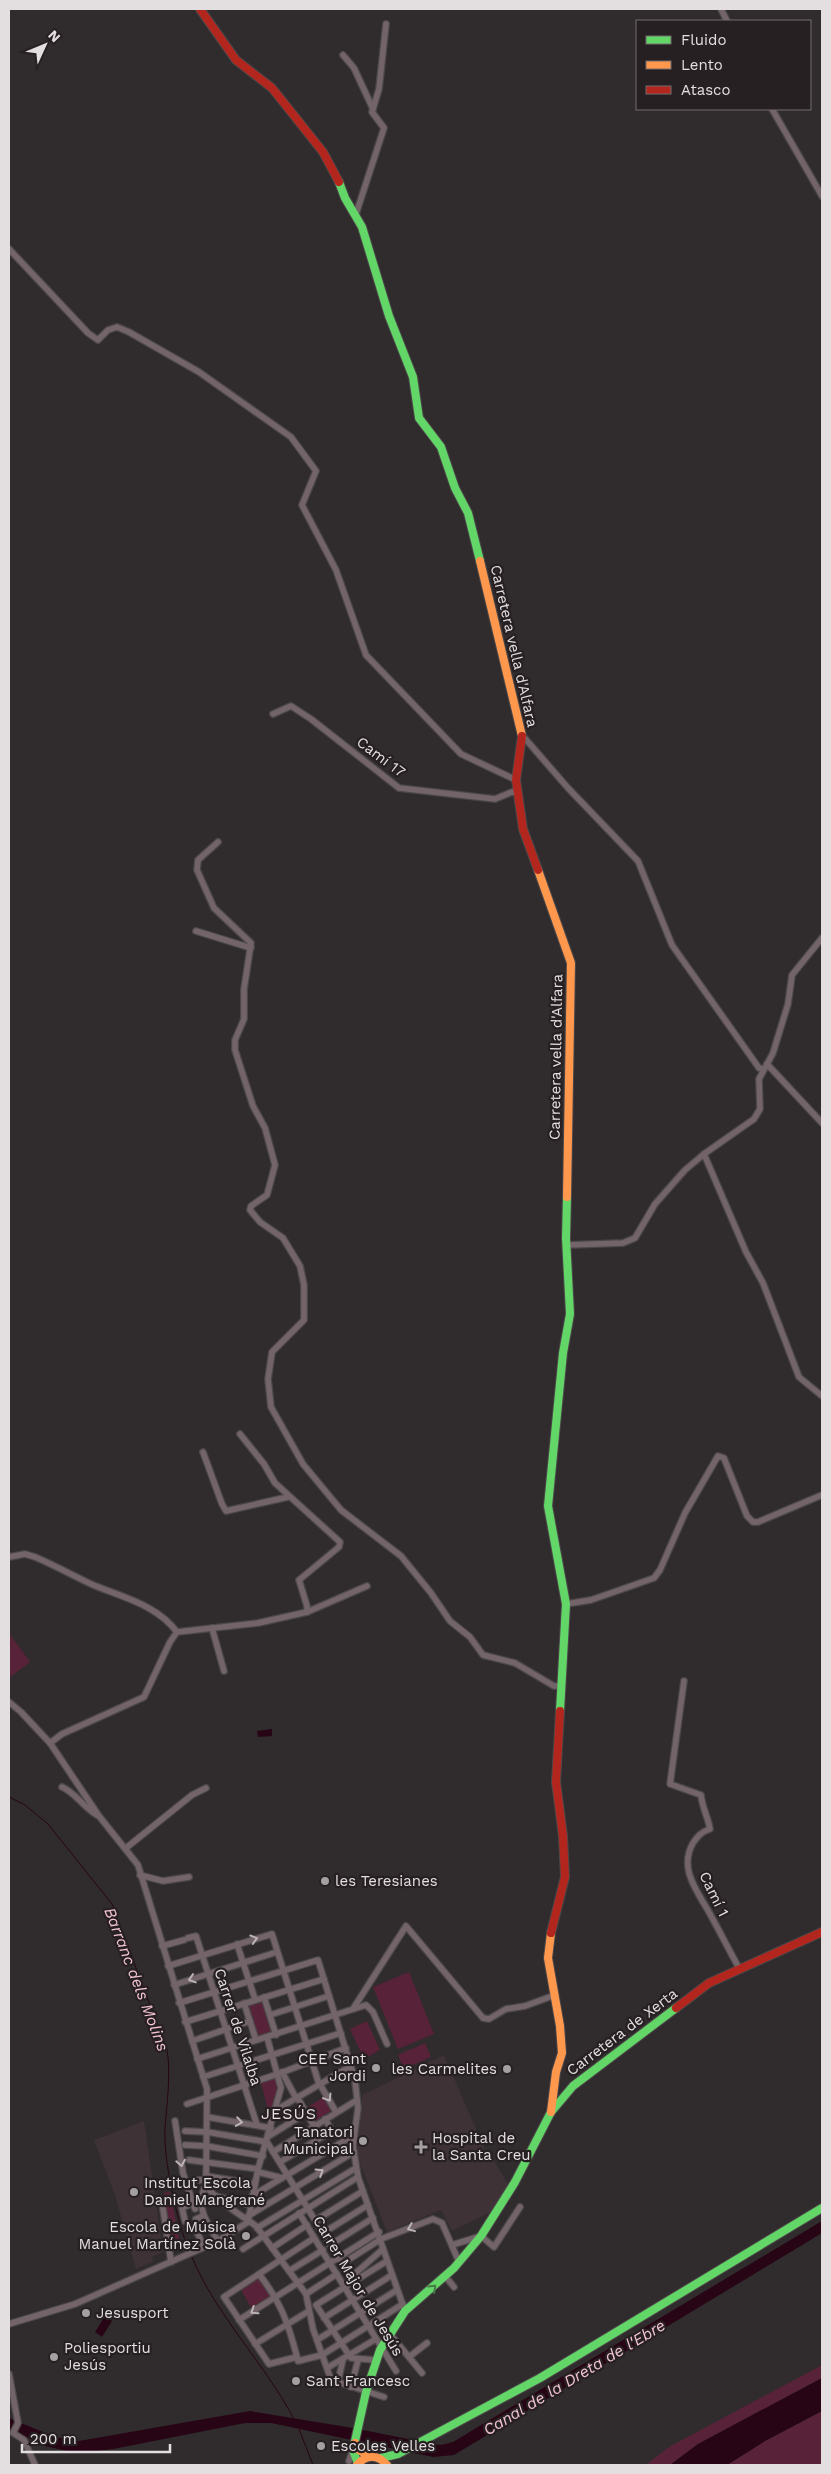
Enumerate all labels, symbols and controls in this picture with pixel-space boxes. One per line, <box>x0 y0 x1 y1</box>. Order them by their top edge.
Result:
north arrow <box>20 20 70 70</box>
legend <box>636 20 811 110</box>
text: N <box>45 27 64 45</box>
text: Fluido <box>681 31 726 49</box>
text: Lento <box>681 56 723 74</box>
text: Atasco <box>681 81 730 99</box>
street label: Carretera vella d'Alfara <box>487 563 542 729</box>
street label: Camí 17 <box>353 733 409 781</box>
street label: Carretera vella d'Alfara <box>546 973 566 1140</box>
street label: Camí 1 <box>695 1869 733 1919</box>
place label: les Teresianes <box>335 1872 438 1890</box>
marker: les Teresianes <box>319 1875 331 1887</box>
water label: Barranc dels Molins <box>100 1905 173 2054</box>
one-way arrow <box>249 1935 257 1945</box>
street label: Carrer de Vilalba <box>211 1966 266 2088</box>
one-way arrow <box>188 1974 196 1984</box>
street label: Carretera de Xerta <box>563 1984 681 2079</box>
place label: CEE Sant Jordi <box>298 2050 367 2085</box>
place label: les Carmelites <box>391 2060 497 2078</box>
marker: CEE Sant Jordi <box>370 2062 382 2074</box>
marker: les Carmelites <box>501 2063 513 2075</box>
one-way arrow <box>321 2093 331 2102</box>
district label: JESÚS <box>261 2104 317 2123</box>
one-way arrow <box>234 2117 243 2127</box>
place label: Tanatori Municipal <box>283 2123 353 2158</box>
place label: Hospital de la Santa Creu <box>432 2129 531 2164</box>
marker: Tanatori Municipal <box>357 2135 369 2147</box>
marker: Hospital de la Santa Creu <box>414 2140 428 2154</box>
one-way arrow <box>175 2158 185 2167</box>
one-way arrow <box>314 2169 323 2179</box>
place label: Institut Escola Daniel Mangrané <box>144 2174 265 2209</box>
marker: Institut Escola Daniel Mangrané <box>128 2186 140 2198</box>
street label: Carrer Major de Jesús <box>309 2213 407 2359</box>
place label: Escola de Música Manuel Martínez Solà <box>78 2218 237 2253</box>
one-way arrow <box>407 2222 416 2232</box>
marker: Escola de Música Manuel Martínez Solà <box>240 2230 252 2242</box>
one-way arrow <box>428 2285 437 2294</box>
place label: Jesusport <box>96 2304 169 2322</box>
one-way arrow <box>250 2305 259 2314</box>
marker: Jesusport <box>80 2307 92 2319</box>
water label: Canal de la Dreta de l'Ebre <box>480 2315 669 2439</box>
place label: Poliesportiu Jesús <box>64 2339 151 2374</box>
marker: Poliesportiu Jesús <box>48 2351 60 2363</box>
place label: Sant Francesc <box>306 2372 410 2390</box>
marker: Sant Francesc <box>290 2375 302 2387</box>
scale bar <box>22 2422 170 2454</box>
text: 200 m <box>30 2430 77 2448</box>
place label: Escoles Velles <box>331 2437 435 2455</box>
marker: Escoles Velles <box>315 2440 327 2452</box>

